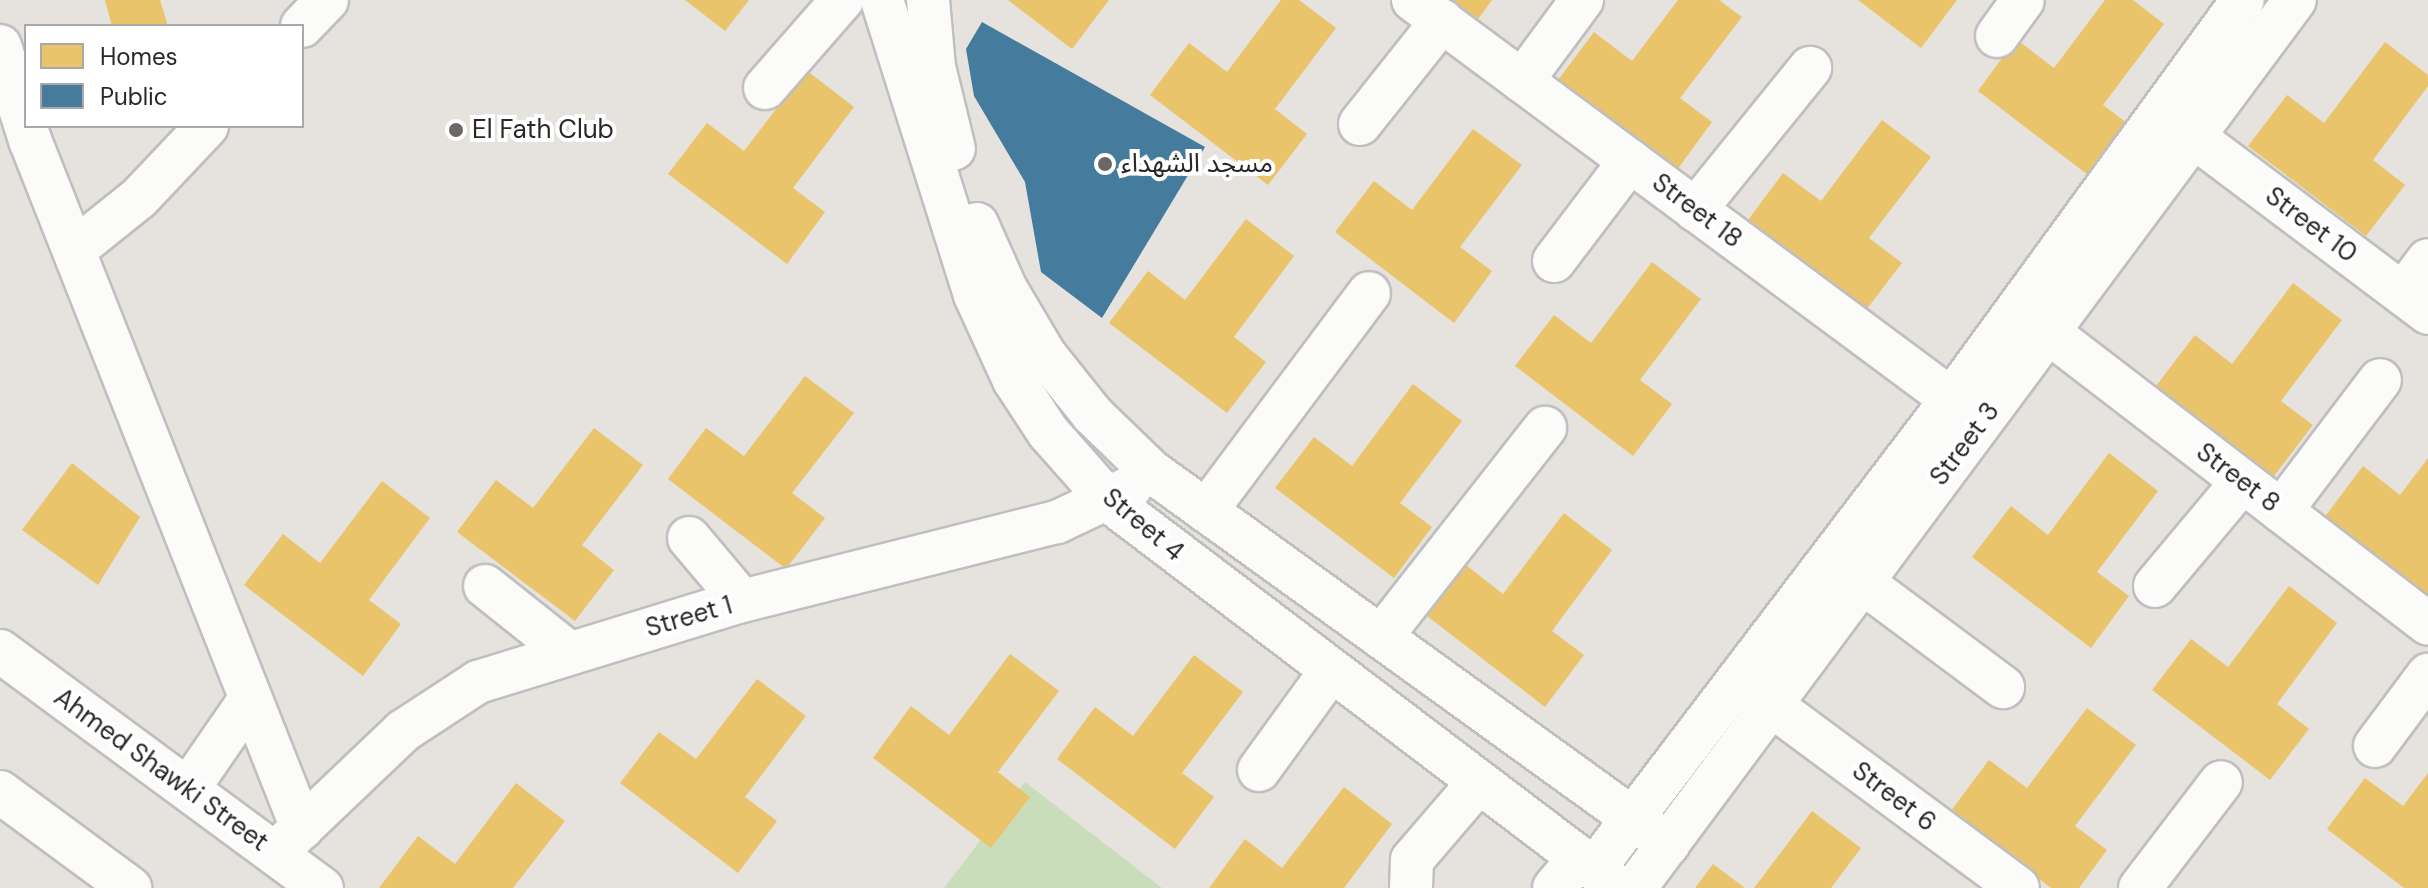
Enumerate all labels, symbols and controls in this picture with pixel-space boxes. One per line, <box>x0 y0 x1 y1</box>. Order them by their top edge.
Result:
legend <box>24 24 304 128</box>
text: Homes <box>100 41 178 72</box>
text: Public <box>100 81 168 112</box>
place label: El Fath Club <box>472 114 614 146</box>
marker: El Fath Club <box>447 121 465 139</box>
place label: مسجد الشهداء <box>1121 148 1273 180</box>
marker: مسجد الشهداء <box>1096 155 1114 173</box>
street label: Street 18 <box>1646 167 1748 255</box>
street label: Street 10 <box>2259 180 2363 270</box>
street label: Street 3 <box>1924 396 2006 492</box>
street label: Street 8 <box>2190 437 2286 519</box>
street label: Street 4 <box>1096 482 1190 568</box>
street label: Street 1 <box>642 590 736 644</box>
street label: Ahmed Shawki Street <box>48 682 274 858</box>
street label: Street 6 <box>1846 755 1942 839</box>

